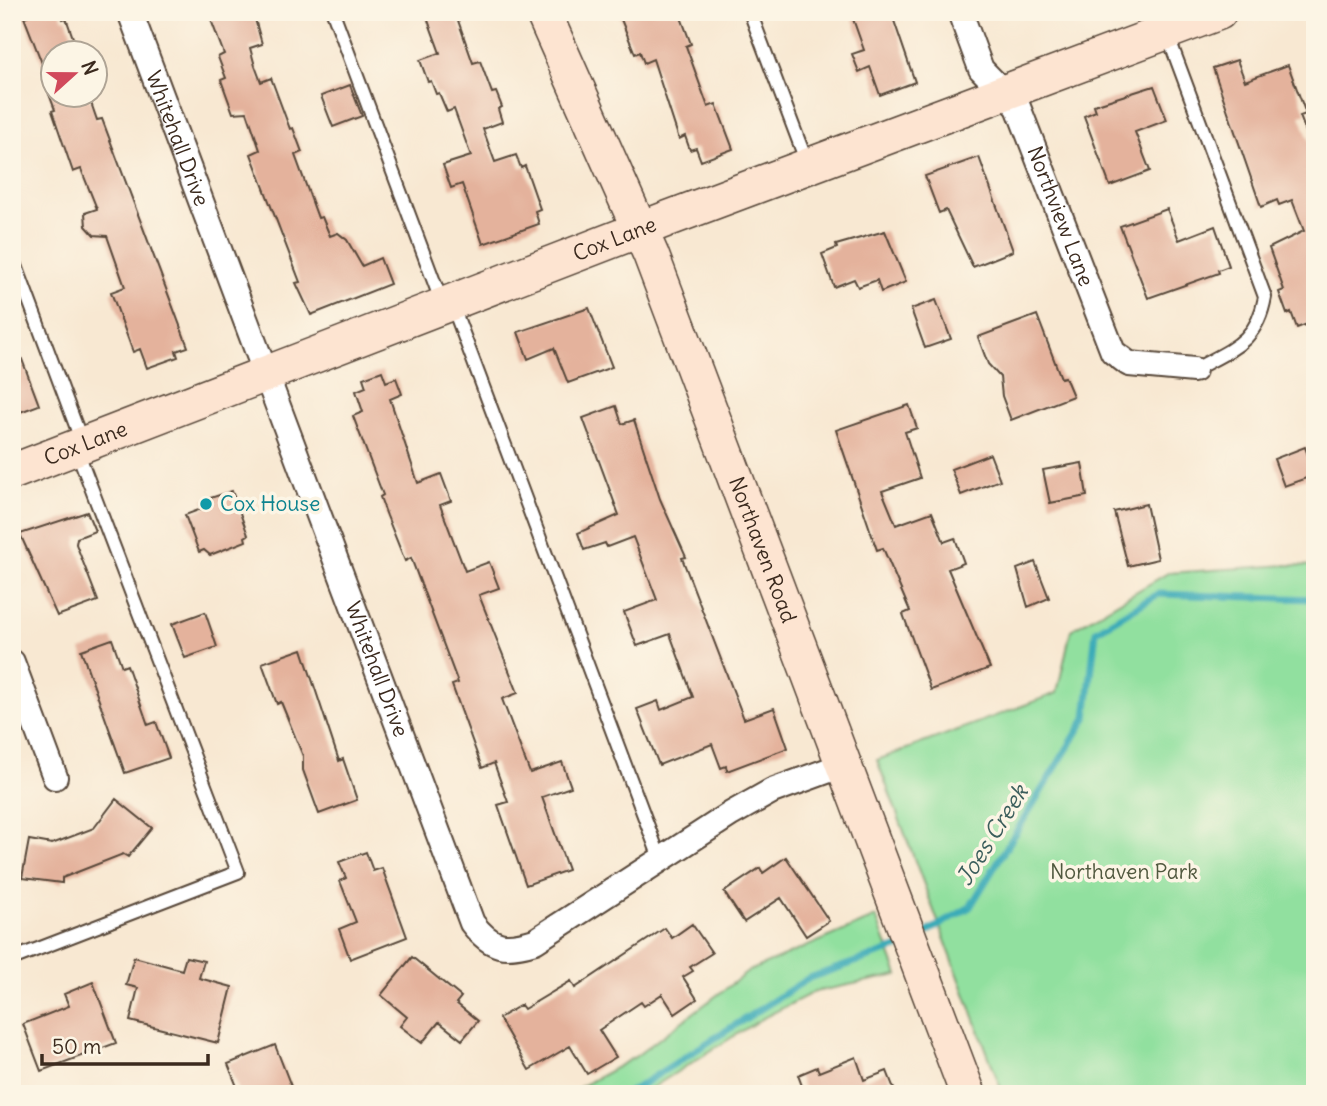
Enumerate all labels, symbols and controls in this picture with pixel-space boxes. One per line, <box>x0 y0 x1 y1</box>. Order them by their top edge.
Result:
north arrow <box>38 38 108 108</box>
text: N <box>76 57 103 78</box>
street label: Whitehall Drive <box>140 67 216 210</box>
street label: Northview Lane <box>1021 142 1100 290</box>
street label: Cox Lane <box>569 210 660 267</box>
street label: Cox Lane <box>40 415 131 471</box>
street label: Northaven Road <box>723 473 803 626</box>
place label: Cox House <box>220 490 320 517</box>
marker: Cox House <box>198 496 214 512</box>
street label: Whitehall Drive <box>340 598 415 740</box>
water label: Joes Creek <box>949 778 1035 890</box>
park label: Northaven Park <box>1050 858 1198 885</box>
scale bar <box>42 1022 208 1066</box>
text: 50 m <box>52 1033 101 1060</box>

